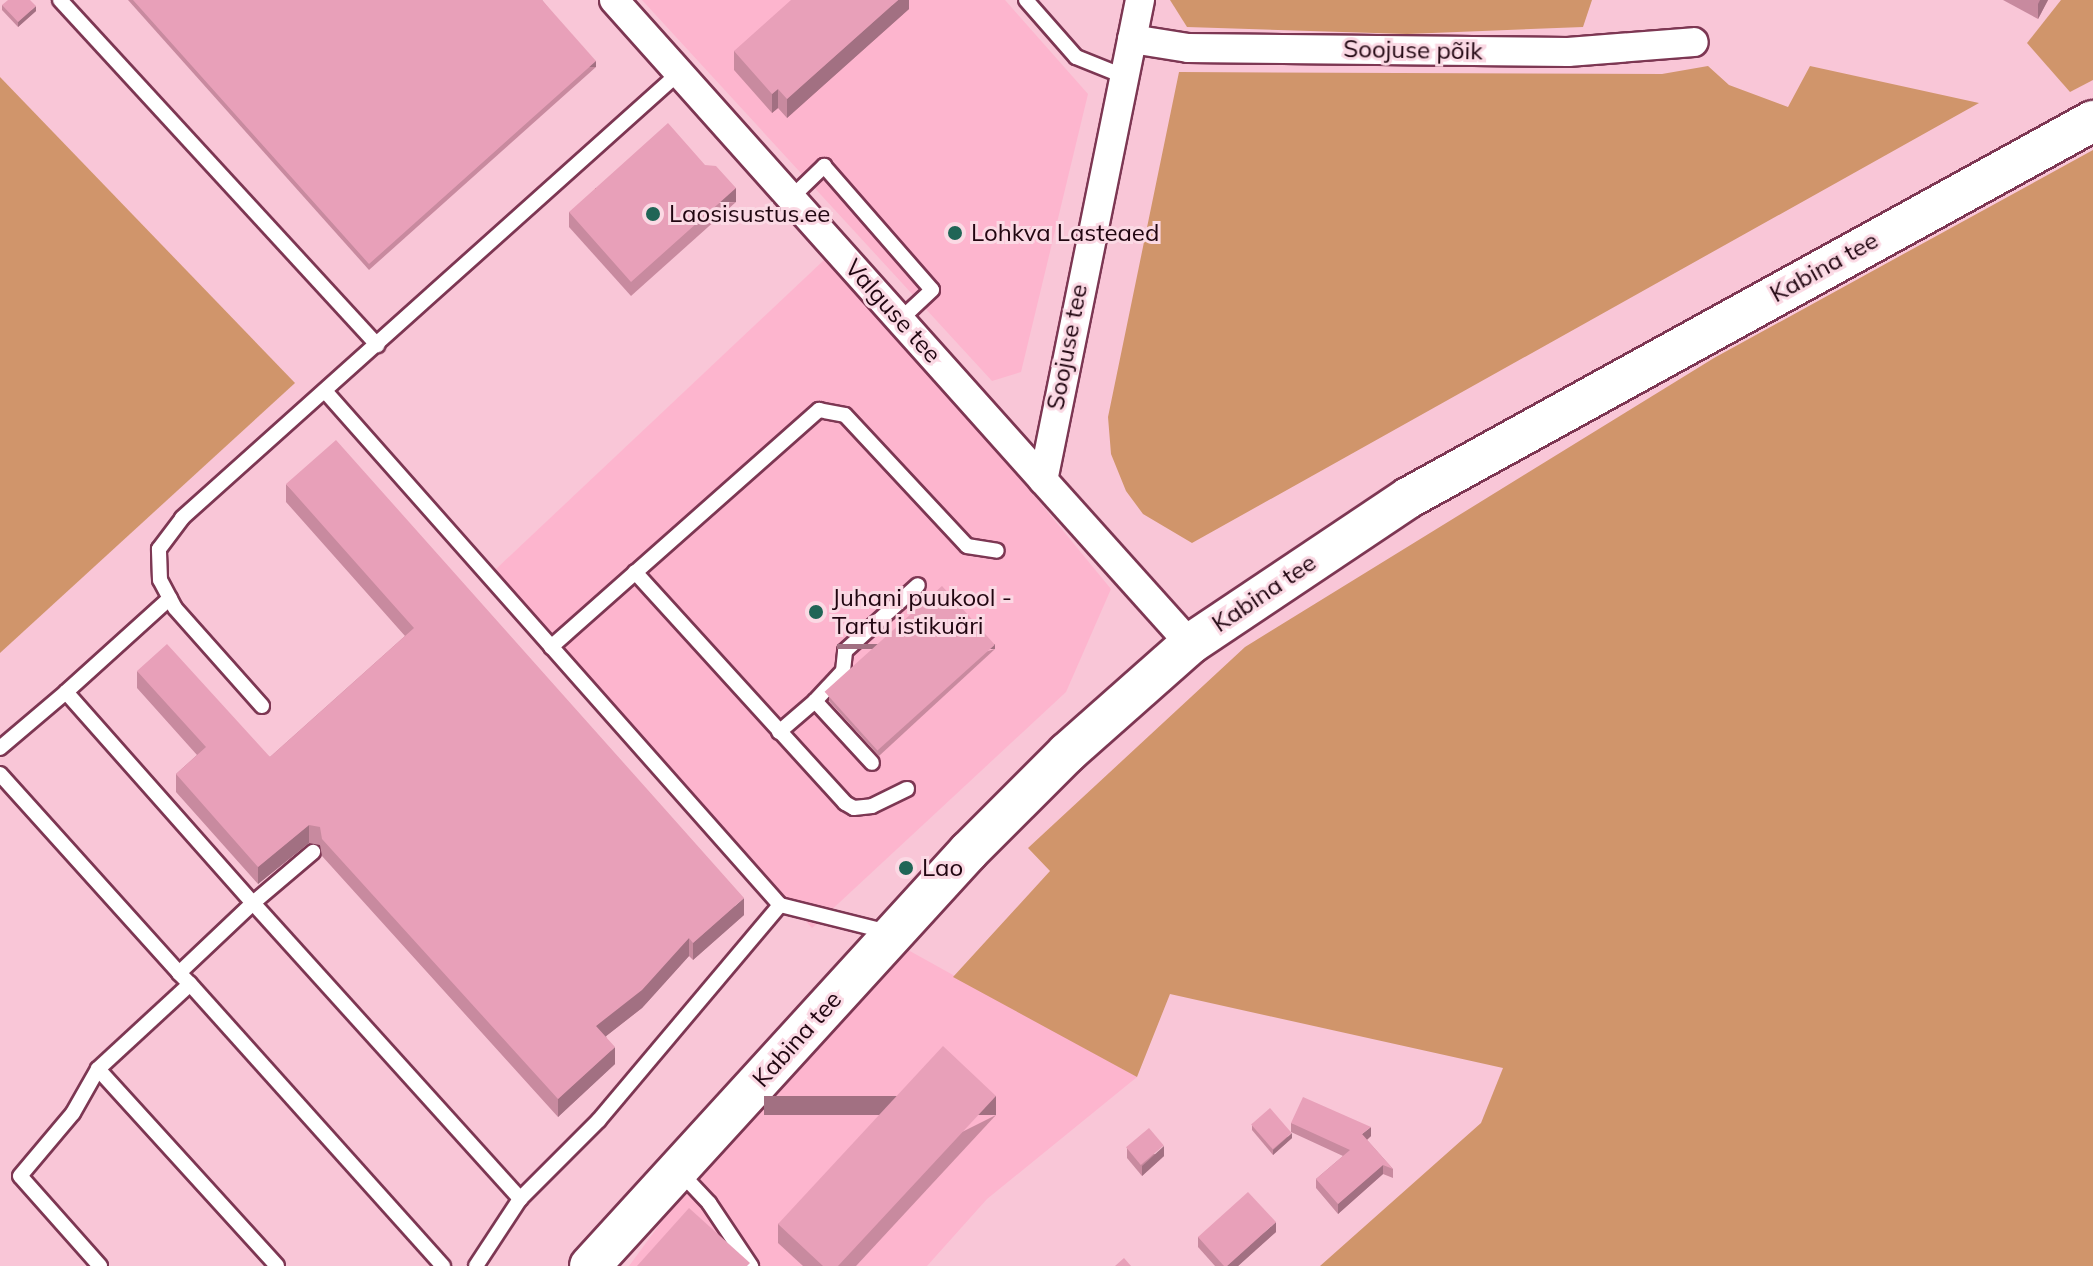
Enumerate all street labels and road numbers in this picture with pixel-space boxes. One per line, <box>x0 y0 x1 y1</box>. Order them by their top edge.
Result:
street label: Soojuse põik <box>1343 34 1483 66</box>
street label: Kabina tee <box>1765 226 1883 308</box>
street label: Valguse tee <box>839 253 947 369</box>
street label: Soojuse tee <box>1041 282 1093 412</box>
street label: Kabina tee <box>1207 548 1321 638</box>
street label: Kabina tee <box>747 985 847 1093</box>

